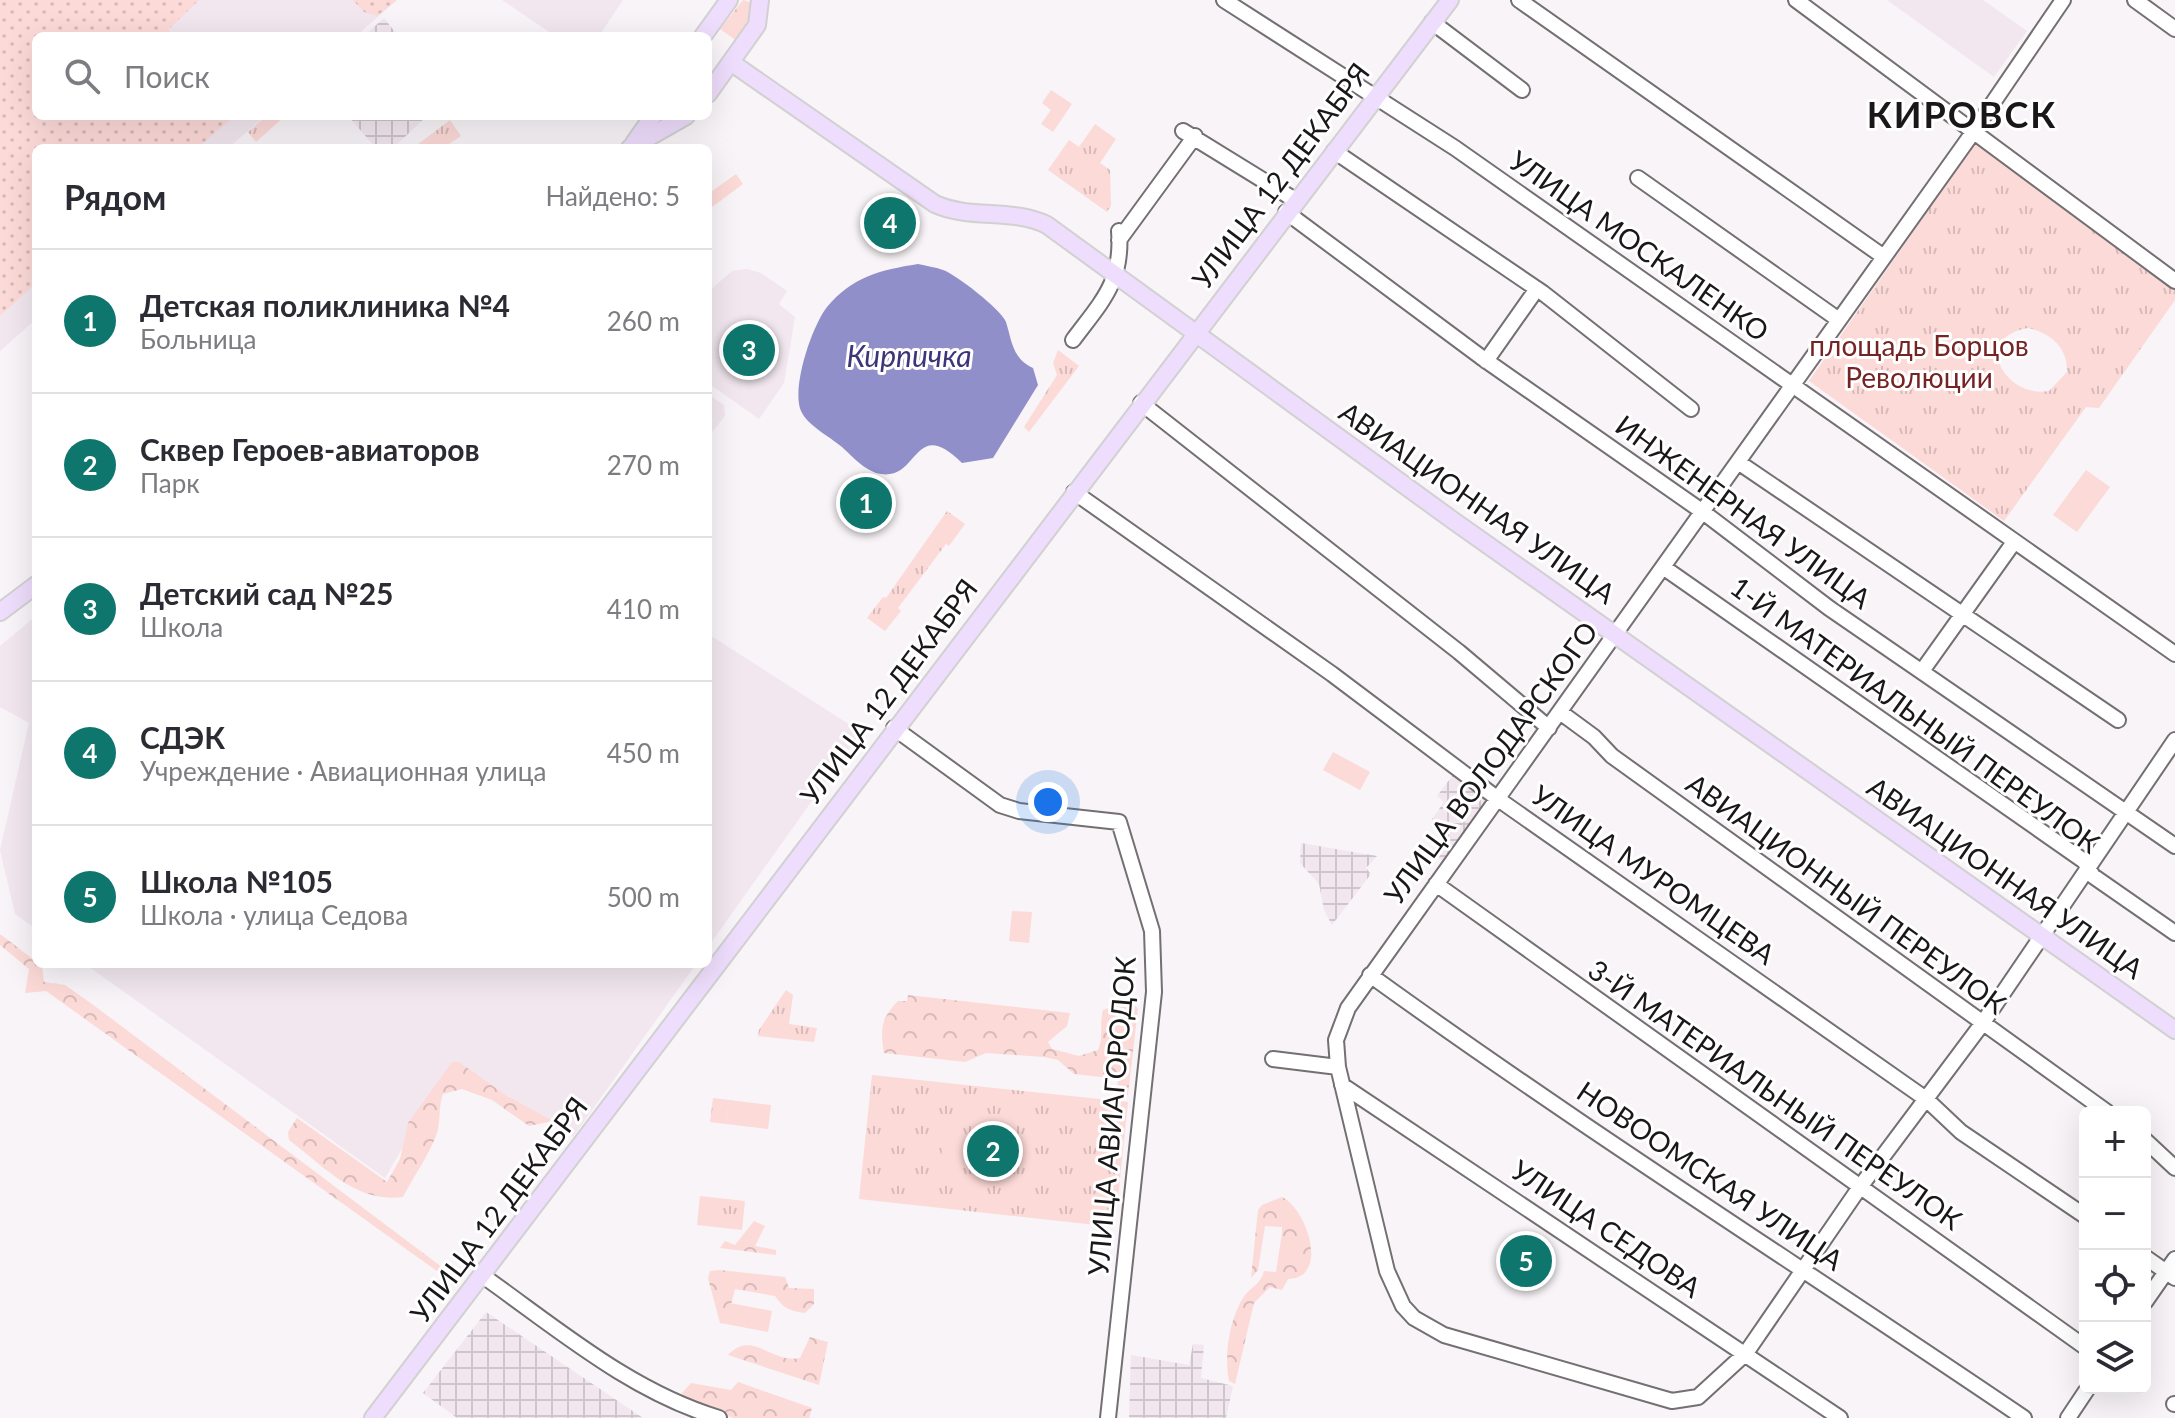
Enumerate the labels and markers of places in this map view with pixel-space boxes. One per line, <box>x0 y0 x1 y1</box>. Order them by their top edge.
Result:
pin: 4 <box>864 193 916 253</box>
pin: 3 <box>723 320 775 380</box>
pin: 1 <box>840 473 892 533</box>
pin: 2 <box>967 1121 1019 1181</box>
pin: 5 <box>1500 1231 1552 1291</box>

